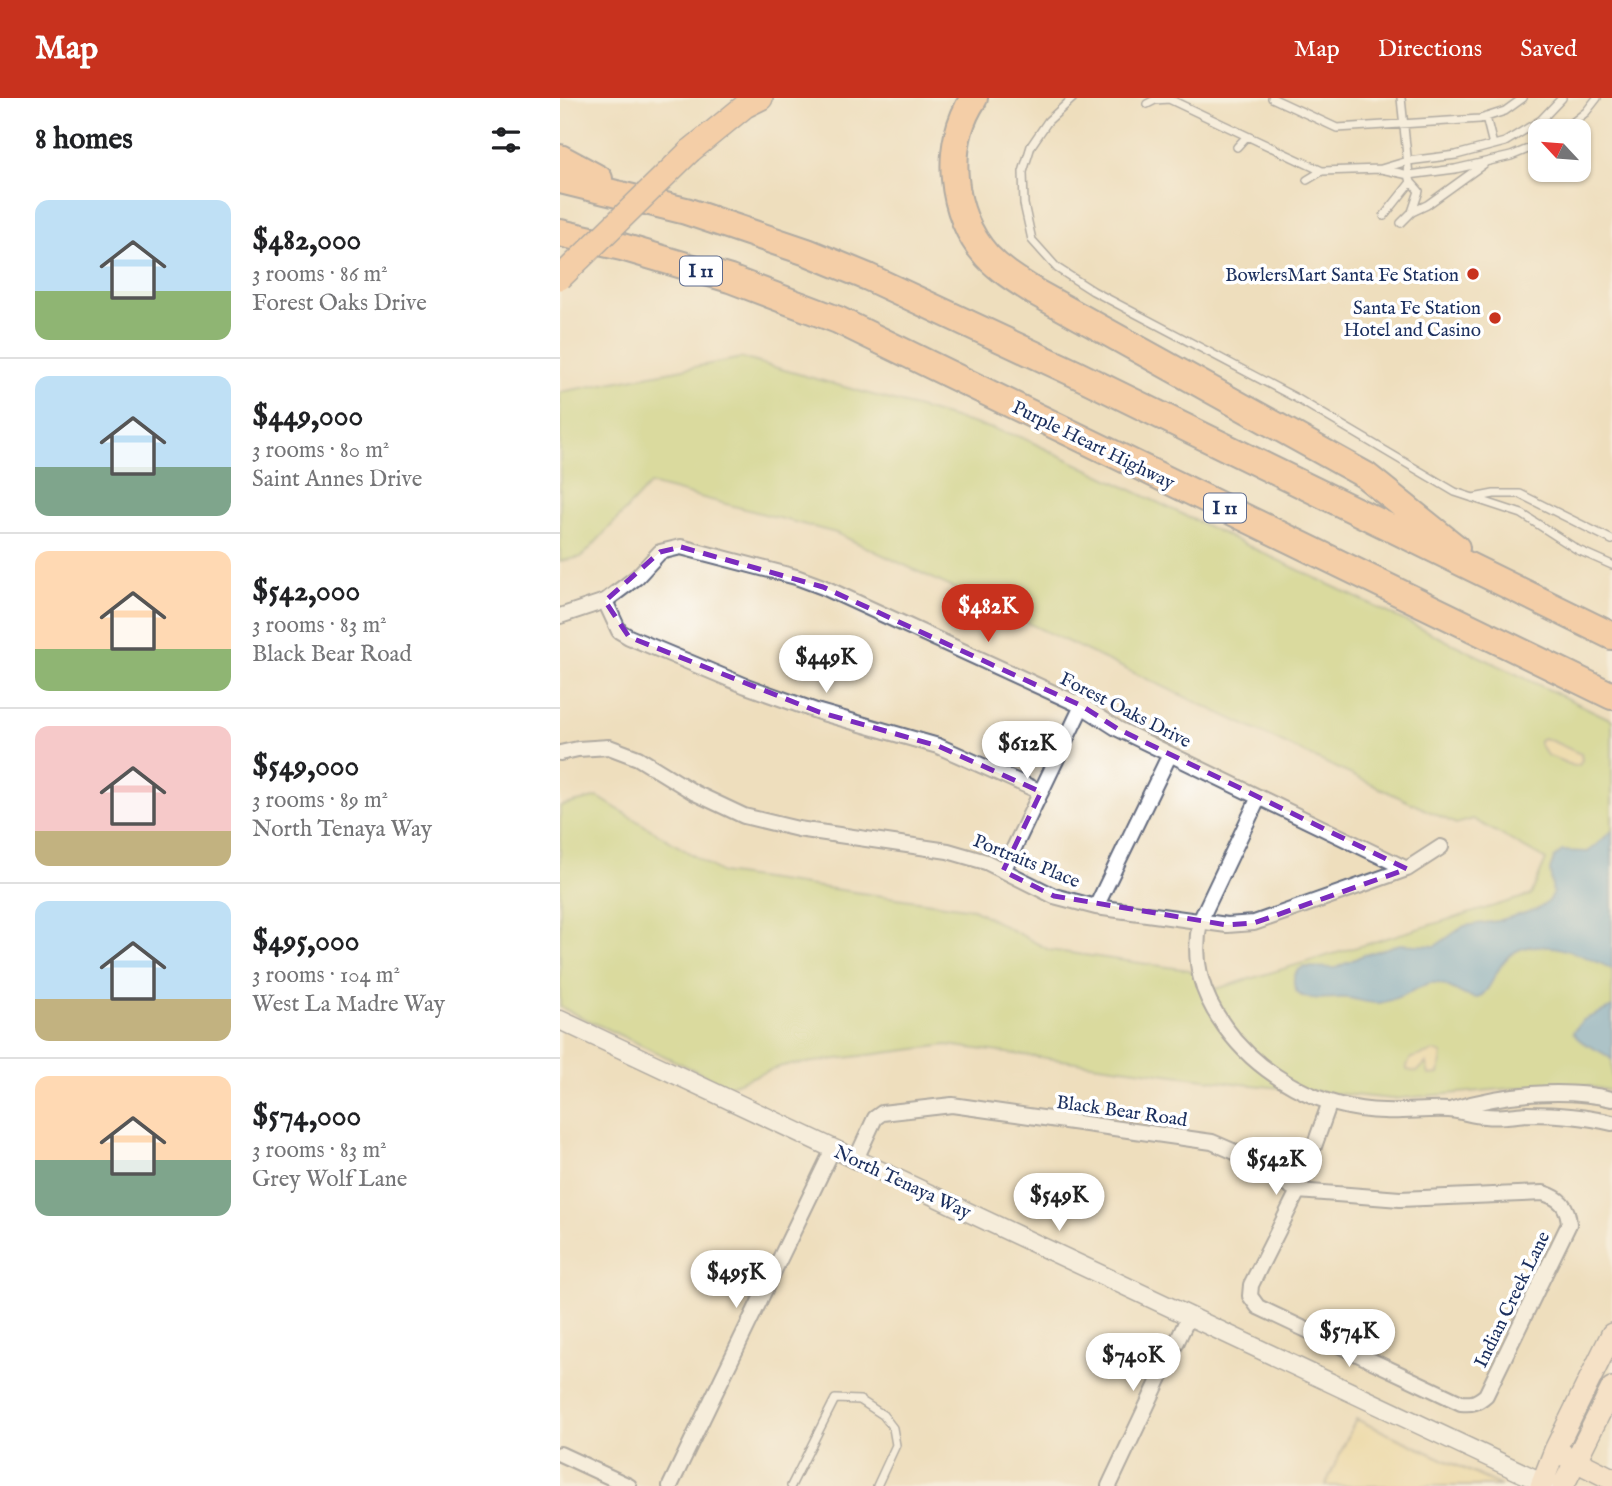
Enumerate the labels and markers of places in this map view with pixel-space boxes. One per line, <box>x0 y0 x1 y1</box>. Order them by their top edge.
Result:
place label: BowlersMart Santa Fe Station <box>1225 264 1459 288</box>
marker: BowlersMart Santa Fe Station <box>1465 266 1481 282</box>
place label: Santa Fe Station Hotel and Casino <box>1344 297 1481 343</box>
marker: Santa Fe Station Hotel and Casino <box>1487 310 1503 326</box>
pin: $482K <box>939 584 1037 644</box>
pin: $449K <box>777 636 875 695</box>
pin: $612K <box>978 722 1076 781</box>
pin: $542K <box>1227 1138 1325 1197</box>
pin: $549K <box>1010 1174 1108 1233</box>
pin: $495K <box>687 1250 785 1310</box>
pin: $574K <box>1300 1310 1398 1369</box>
pin: $740K <box>1084 1334 1182 1393</box>

